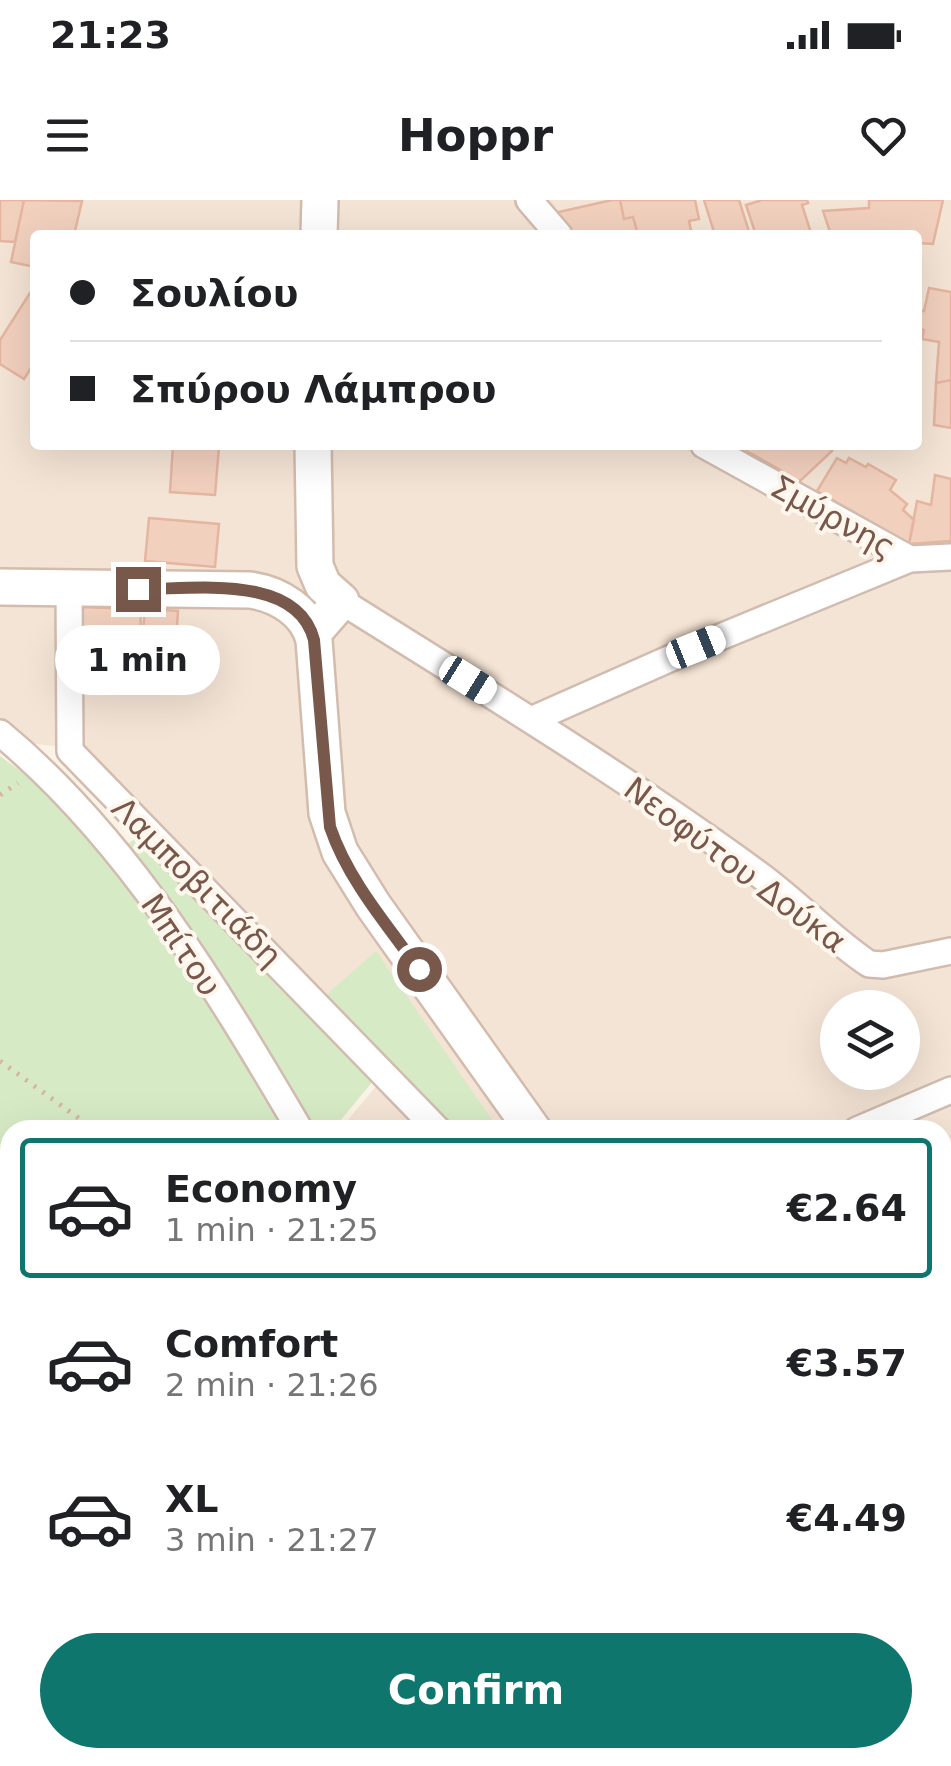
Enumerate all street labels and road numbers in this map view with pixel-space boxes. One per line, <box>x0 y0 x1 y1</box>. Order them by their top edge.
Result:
street label: Σμύρνης <box>764 467 902 567</box>
street label: Νεοφύτου Δούκα <box>617 769 853 961</box>
street label: Λαμποβιτιάδη <box>104 789 290 975</box>
street label: Μπίτου <box>133 887 229 1003</box>

